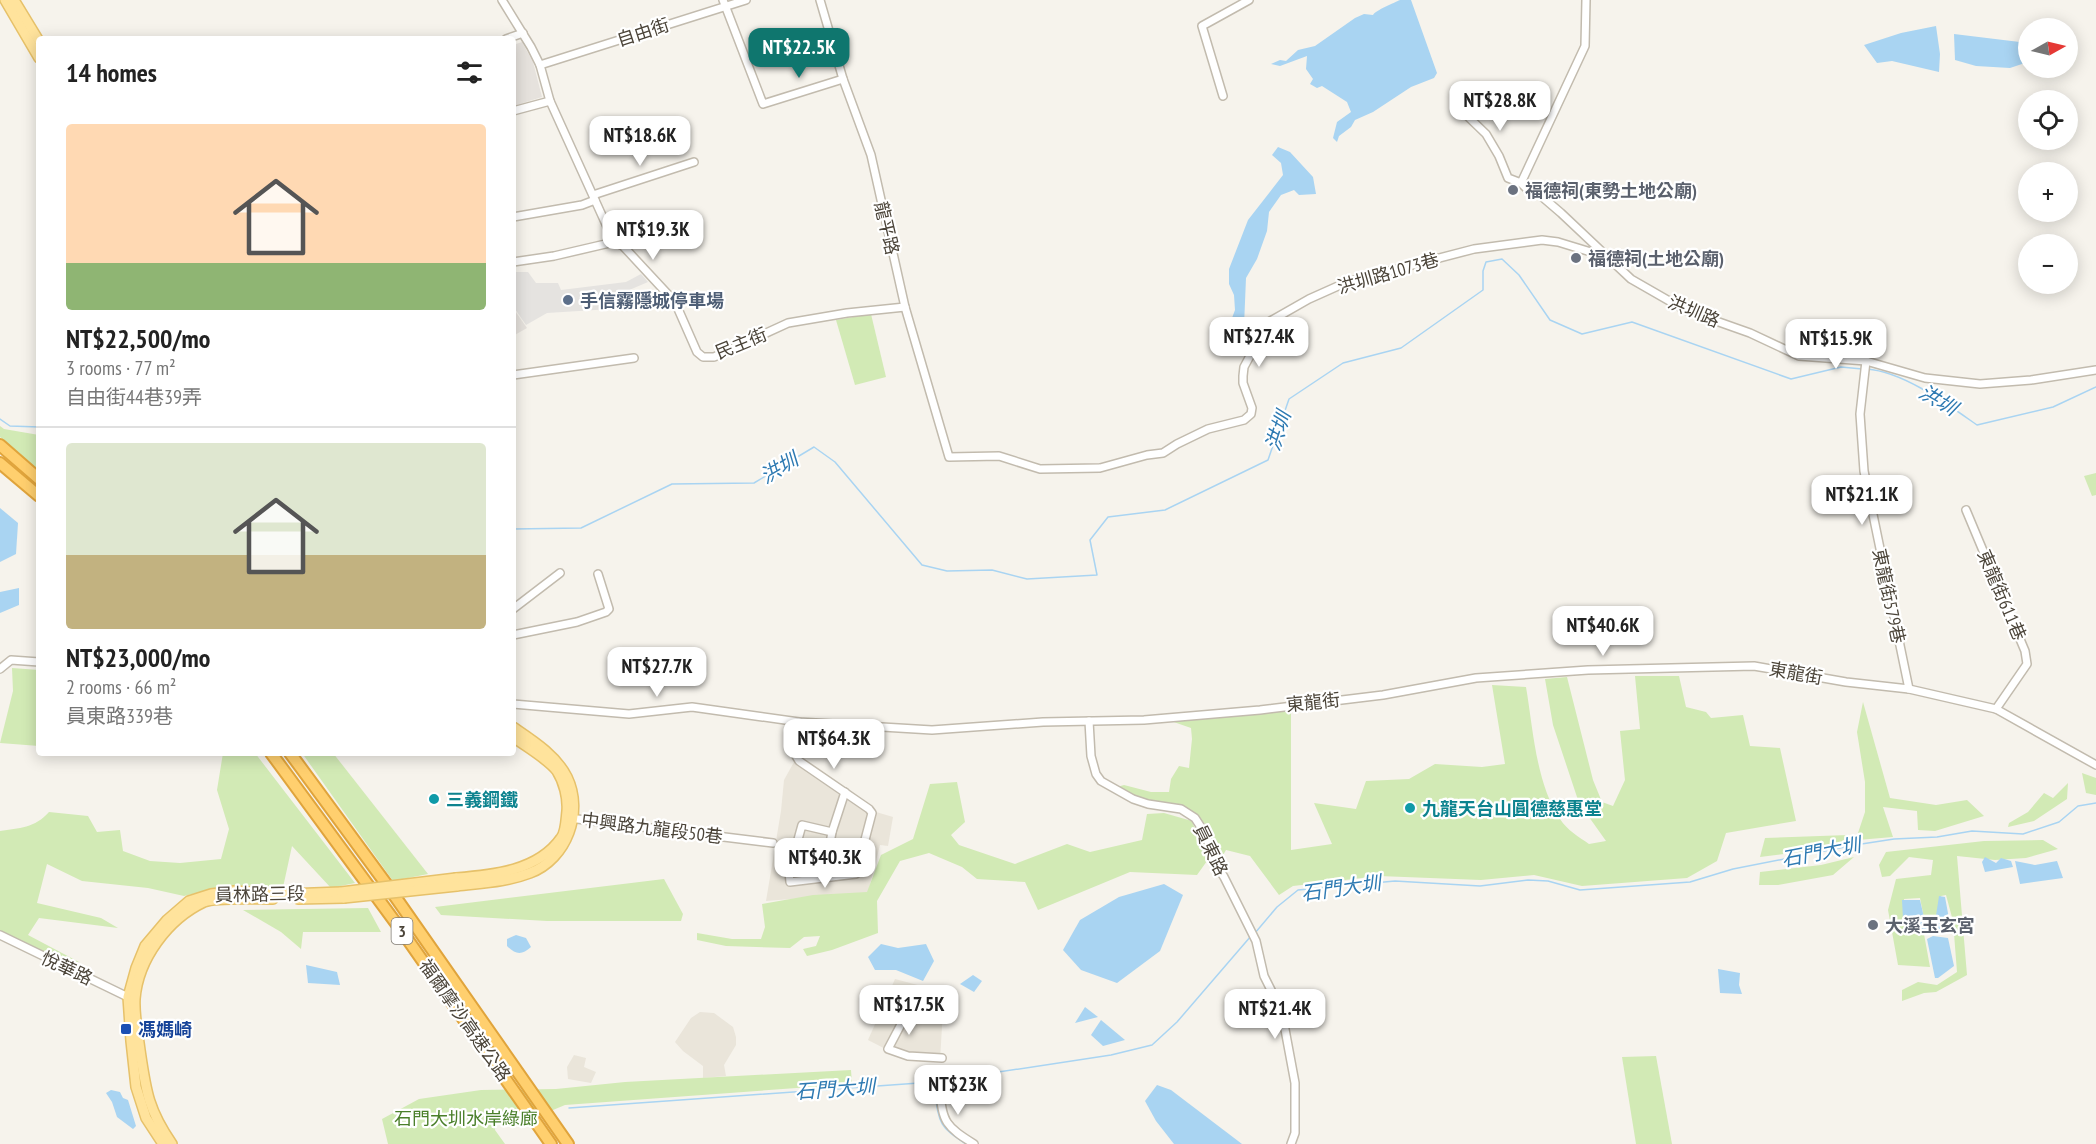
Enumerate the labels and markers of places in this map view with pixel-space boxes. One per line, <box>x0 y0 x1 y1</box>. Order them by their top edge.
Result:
pin: NT$22.5K <box>737 28 861 79</box>
pin: NT$28.8K <box>1438 81 1562 132</box>
pin: NT$18.6K <box>578 116 702 167</box>
place label: 福德祠(東勢土地公廟) <box>1525 179 1697 202</box>
marker: 福德祠(東勢土地公廟) <box>1506 183 1520 197</box>
pin: NT$19.3K <box>591 210 715 261</box>
place label: 福德祠(土地公廟) <box>1588 247 1724 270</box>
marker: 福德祠(土地公廟) <box>1569 251 1583 265</box>
place label: 手信霧隱城停車場 <box>580 289 724 312</box>
marker: 手信霧隱城停車場 <box>561 293 575 307</box>
pin: NT$27.4K <box>1197 317 1321 368</box>
pin: NT$15.9K <box>1774 319 1898 370</box>
pin: NT$21.1K <box>1800 475 1924 526</box>
pin: NT$40.6K <box>1541 606 1665 657</box>
pin: NT$27.7K <box>595 647 719 698</box>
pin: NT$64.3K <box>772 719 896 770</box>
place label: 三義鋼鐵 <box>446 788 518 811</box>
marker: 三義鋼鐵 <box>427 792 441 806</box>
place label: 九龍天台山圓德慈惠堂 <box>1422 797 1602 820</box>
marker: 九龍天台山圓德慈惠堂 <box>1403 801 1417 815</box>
pin: NT$40.3K <box>763 838 887 889</box>
place label: 大溪玉玄宮 <box>1885 914 1975 937</box>
marker: 大溪玉玄宮 <box>1866 918 1880 932</box>
pin: NT$17.5K <box>847 985 971 1036</box>
pin: NT$21.4K <box>1213 989 1337 1040</box>
place label: 馮媽崎 <box>138 1018 192 1041</box>
marker: 馮媽崎 <box>119 1022 133 1036</box>
pin: NT$23K <box>909 1065 1007 1116</box>

